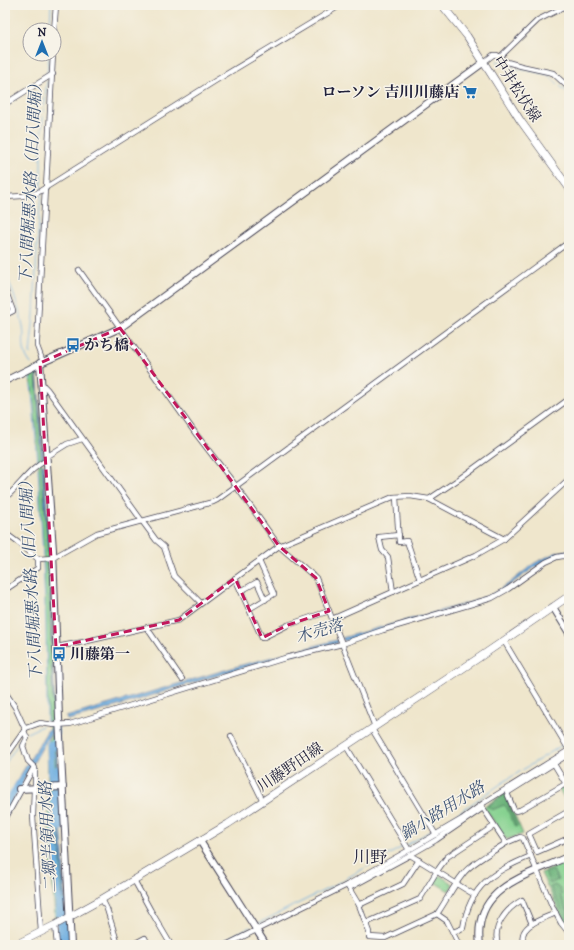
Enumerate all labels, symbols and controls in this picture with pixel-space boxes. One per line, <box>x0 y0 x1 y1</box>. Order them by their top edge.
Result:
north arrow <box>22 22 62 62</box>
text: N <box>37 26 47 40</box>
street label: 中井松伏線 <box>488 53 545 126</box>
water label: 下八間堀悪水路（旧八間堀） <box>16 76 46 284</box>
place label: ローソン 吉川川藤店 <box>321 83 459 102</box>
supermarket icon: ローソン 吉川川藤店 <box>462 84 478 100</box>
place label: かち橋 <box>84 336 129 355</box>
bus stop icon: かち橋 <box>65 337 81 353</box>
water label: 下八間堀悪水路（旧八間堀） <box>16 473 46 681</box>
water label: 木売落 <box>293 614 348 647</box>
place label: 川藤第一 <box>70 645 130 664</box>
bus stop icon: 川藤第一 <box>51 646 67 662</box>
street label: 川藤野田線 <box>254 739 327 796</box>
water label: 鍋小路用水路 <box>397 776 489 845</box>
water label: 二郷半領用水路 <box>35 780 61 893</box>
district label: 川野 <box>353 847 387 869</box>

